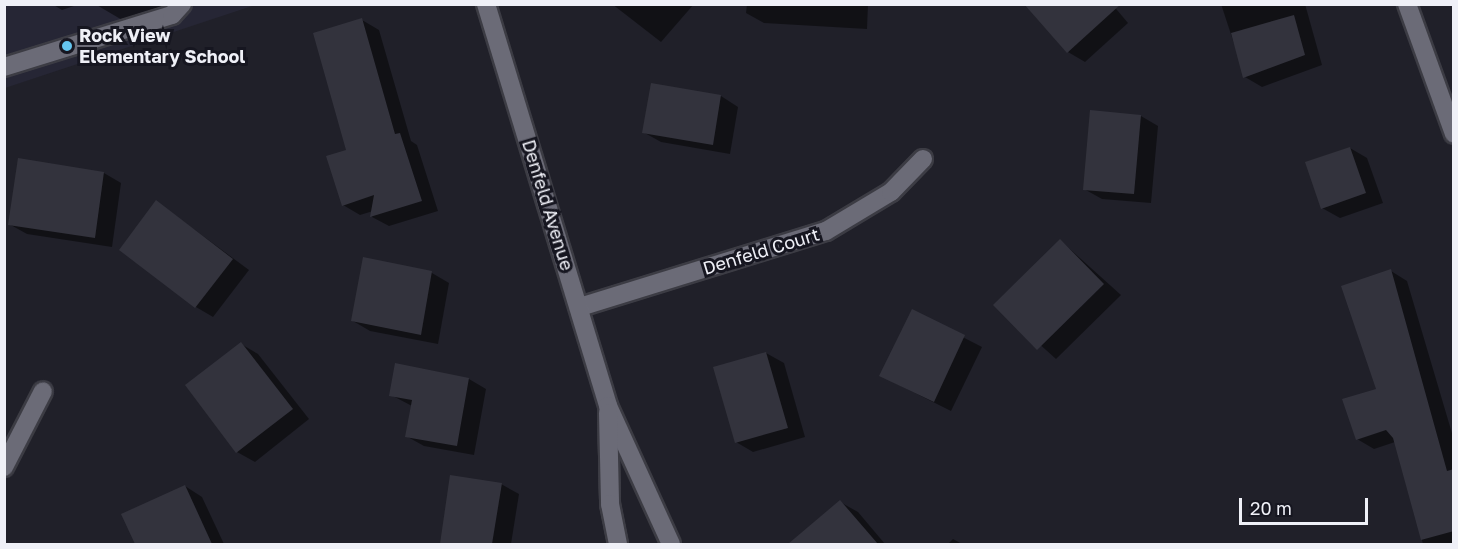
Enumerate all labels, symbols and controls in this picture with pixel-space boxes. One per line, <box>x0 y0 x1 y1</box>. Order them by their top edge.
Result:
place label: Rock View Elementary School <box>79 25 245 68</box>
marker: Rock View Elementary School <box>60 39 74 53</box>
street label: Denfeld Avenue <box>518 137 578 273</box>
street label: Denfeld Court <box>700 223 822 279</box>
scale bar <box>1242 486 1371 524</box>
text: 20 m <box>1250 497 1292 519</box>

